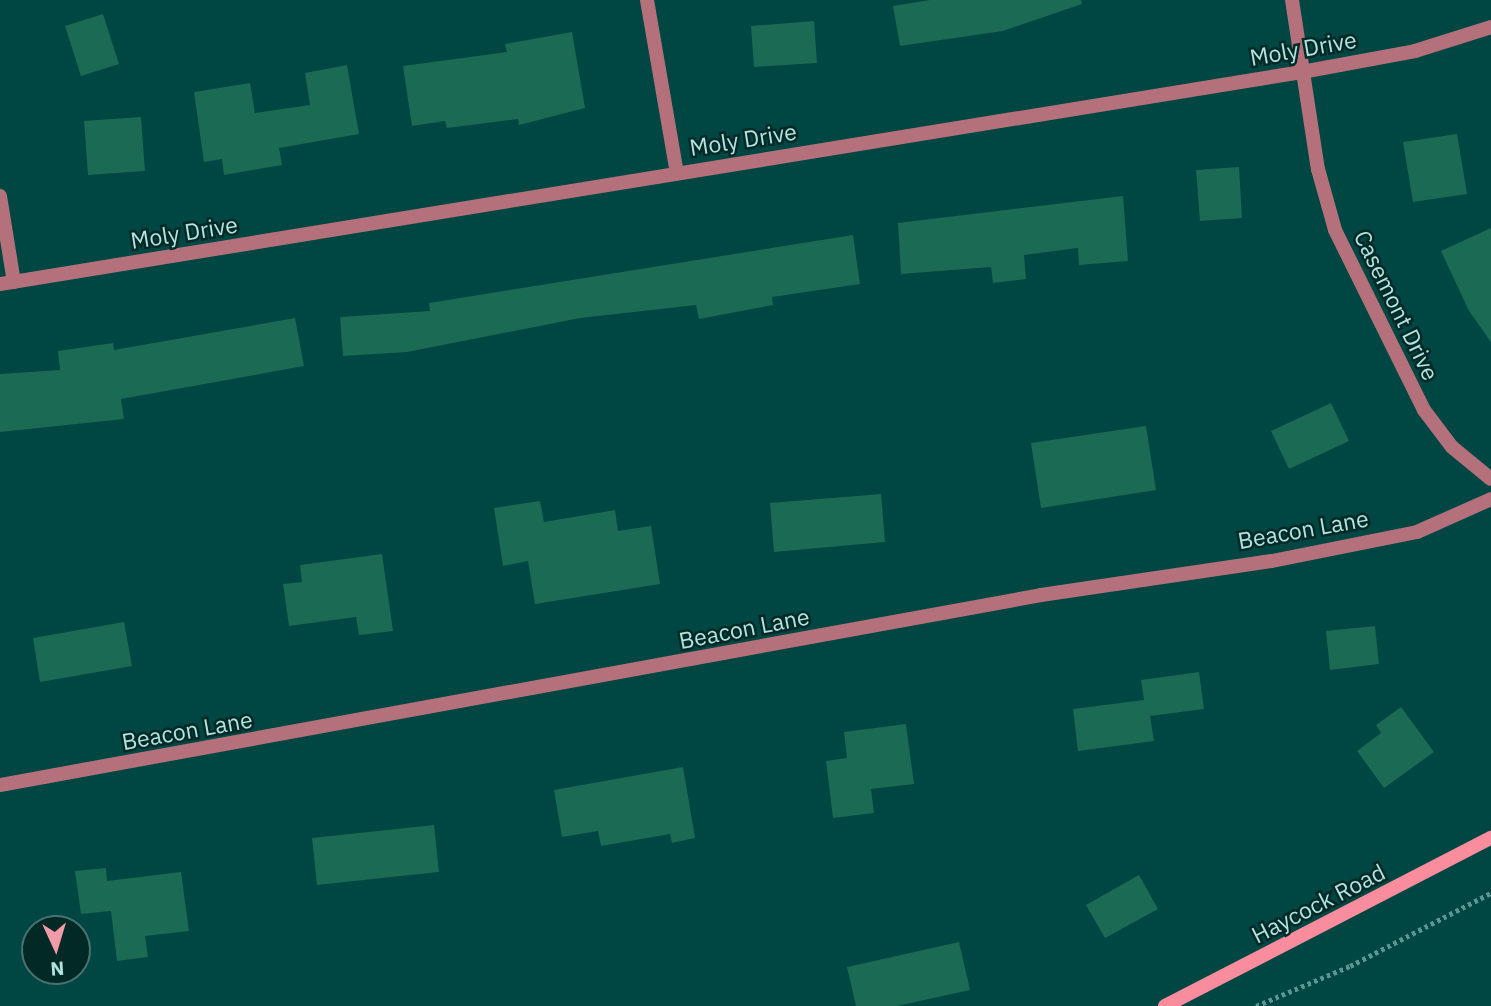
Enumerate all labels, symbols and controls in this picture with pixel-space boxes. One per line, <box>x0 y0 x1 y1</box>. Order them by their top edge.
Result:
street label: Moly Drive <box>1247 25 1359 71</box>
street label: Moly Drive <box>688 117 798 161</box>
street label: Moly Drive <box>129 210 239 254</box>
street label: Casemont Drive <box>1349 226 1445 384</box>
street label: Beacon Lane <box>1236 504 1370 554</box>
street label: Beacon Lane <box>676 602 812 654</box>
street label: Beacon Lane <box>120 705 254 755</box>
street label: Haycock Road <box>1247 858 1389 948</box>
north arrow <box>21 915 91 985</box>
text: N <box>50 957 65 981</box>

